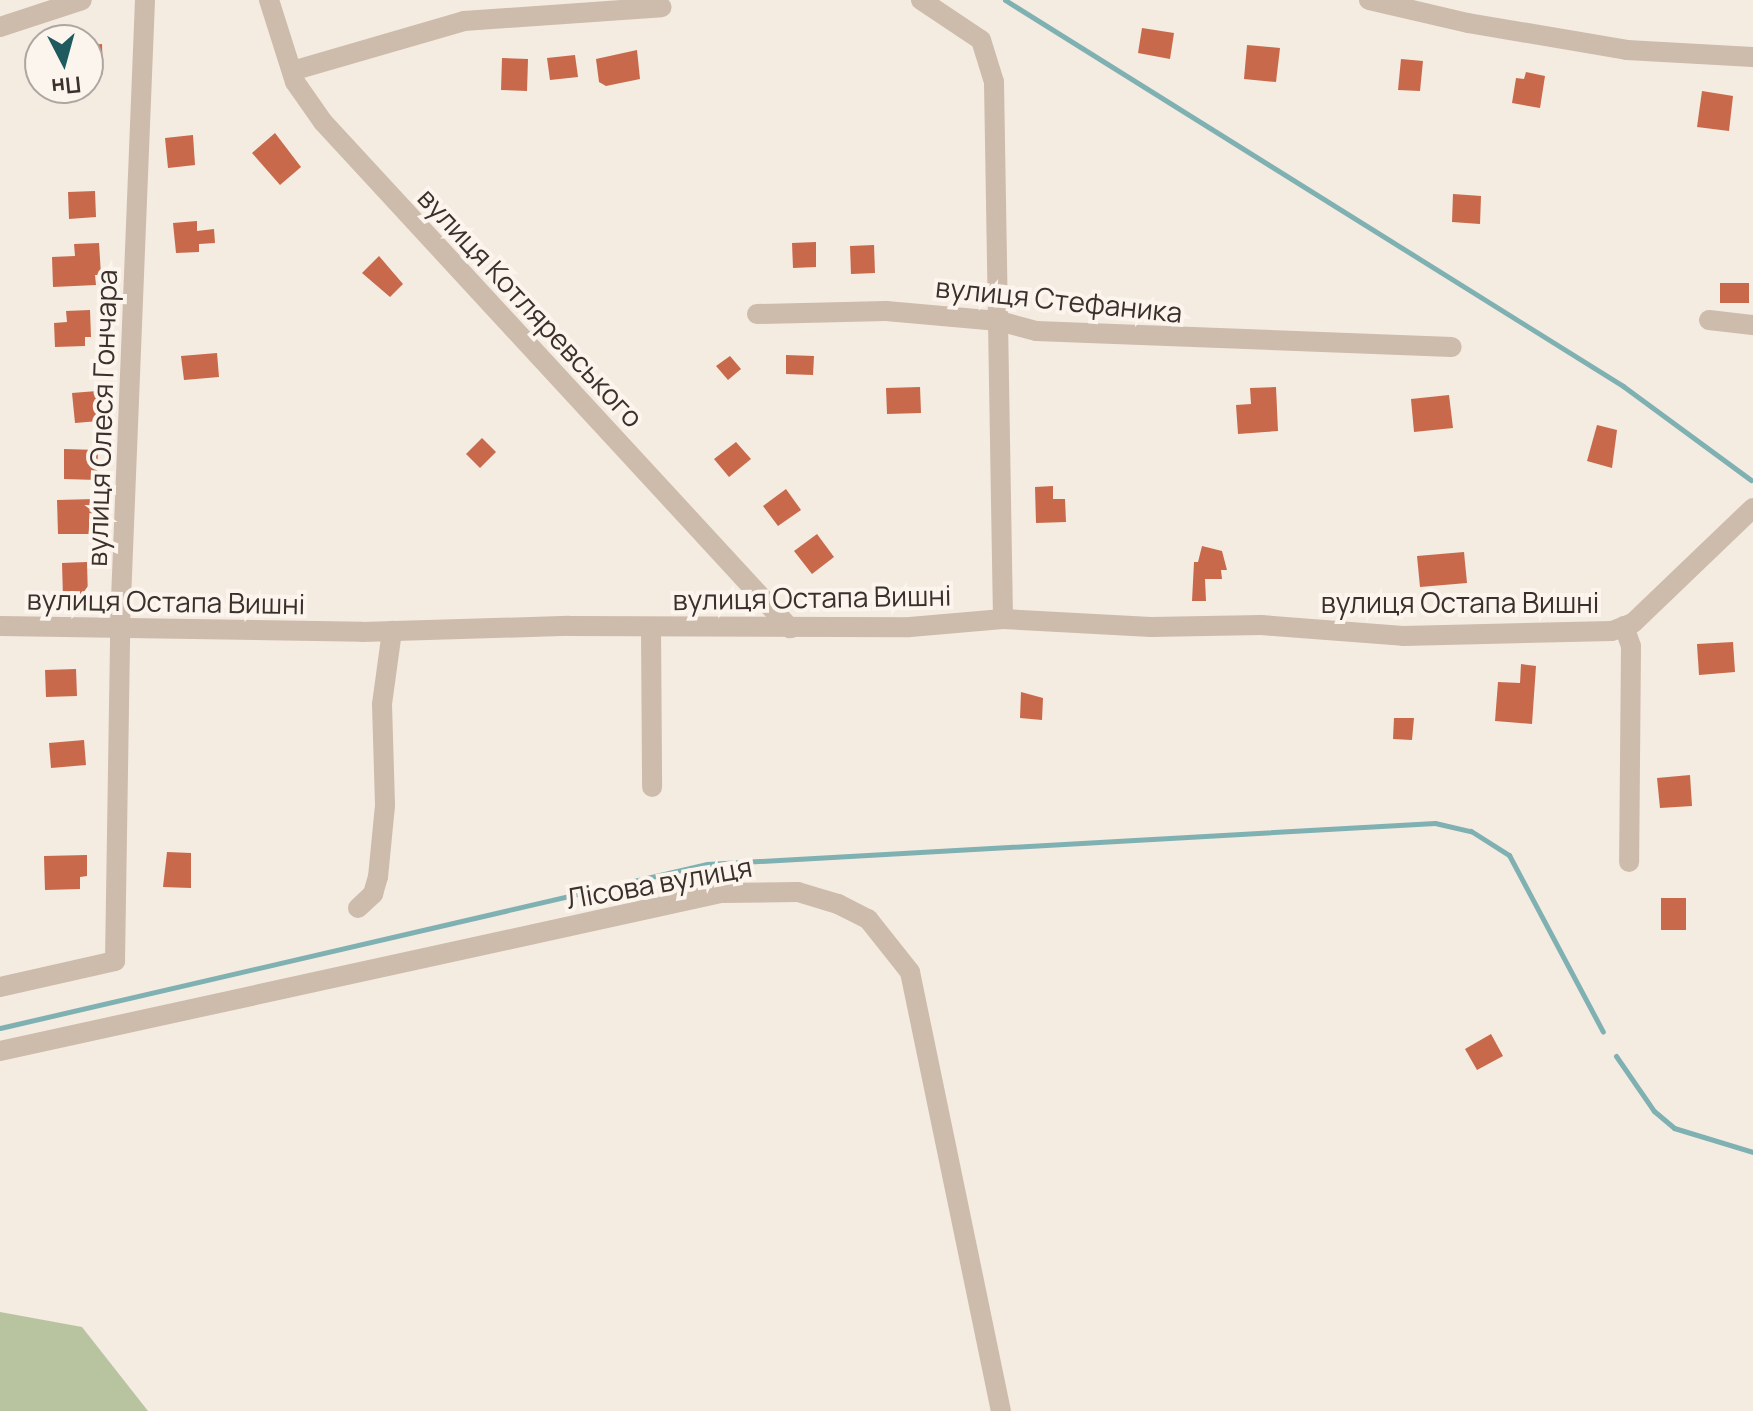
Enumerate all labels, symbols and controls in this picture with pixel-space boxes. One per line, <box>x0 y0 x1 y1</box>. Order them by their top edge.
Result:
north arrow <box>24 24 104 104</box>
text: Пн <box>50 69 83 102</box>
street label: вулиця Котляревського <box>411 180 651 434</box>
street label: вулиця Олеся Гончара <box>79 269 123 567</box>
street label: вулиця Стефаника <box>934 269 1184 329</box>
street label: вулиця Остапа Вишні <box>672 578 952 616</box>
street label: вулиця Остапа Вишні <box>26 582 306 620</box>
street label: вулиця Остапа Вишні <box>1321 585 1599 619</box>
street label: Лісова вулиця <box>564 849 754 915</box>

